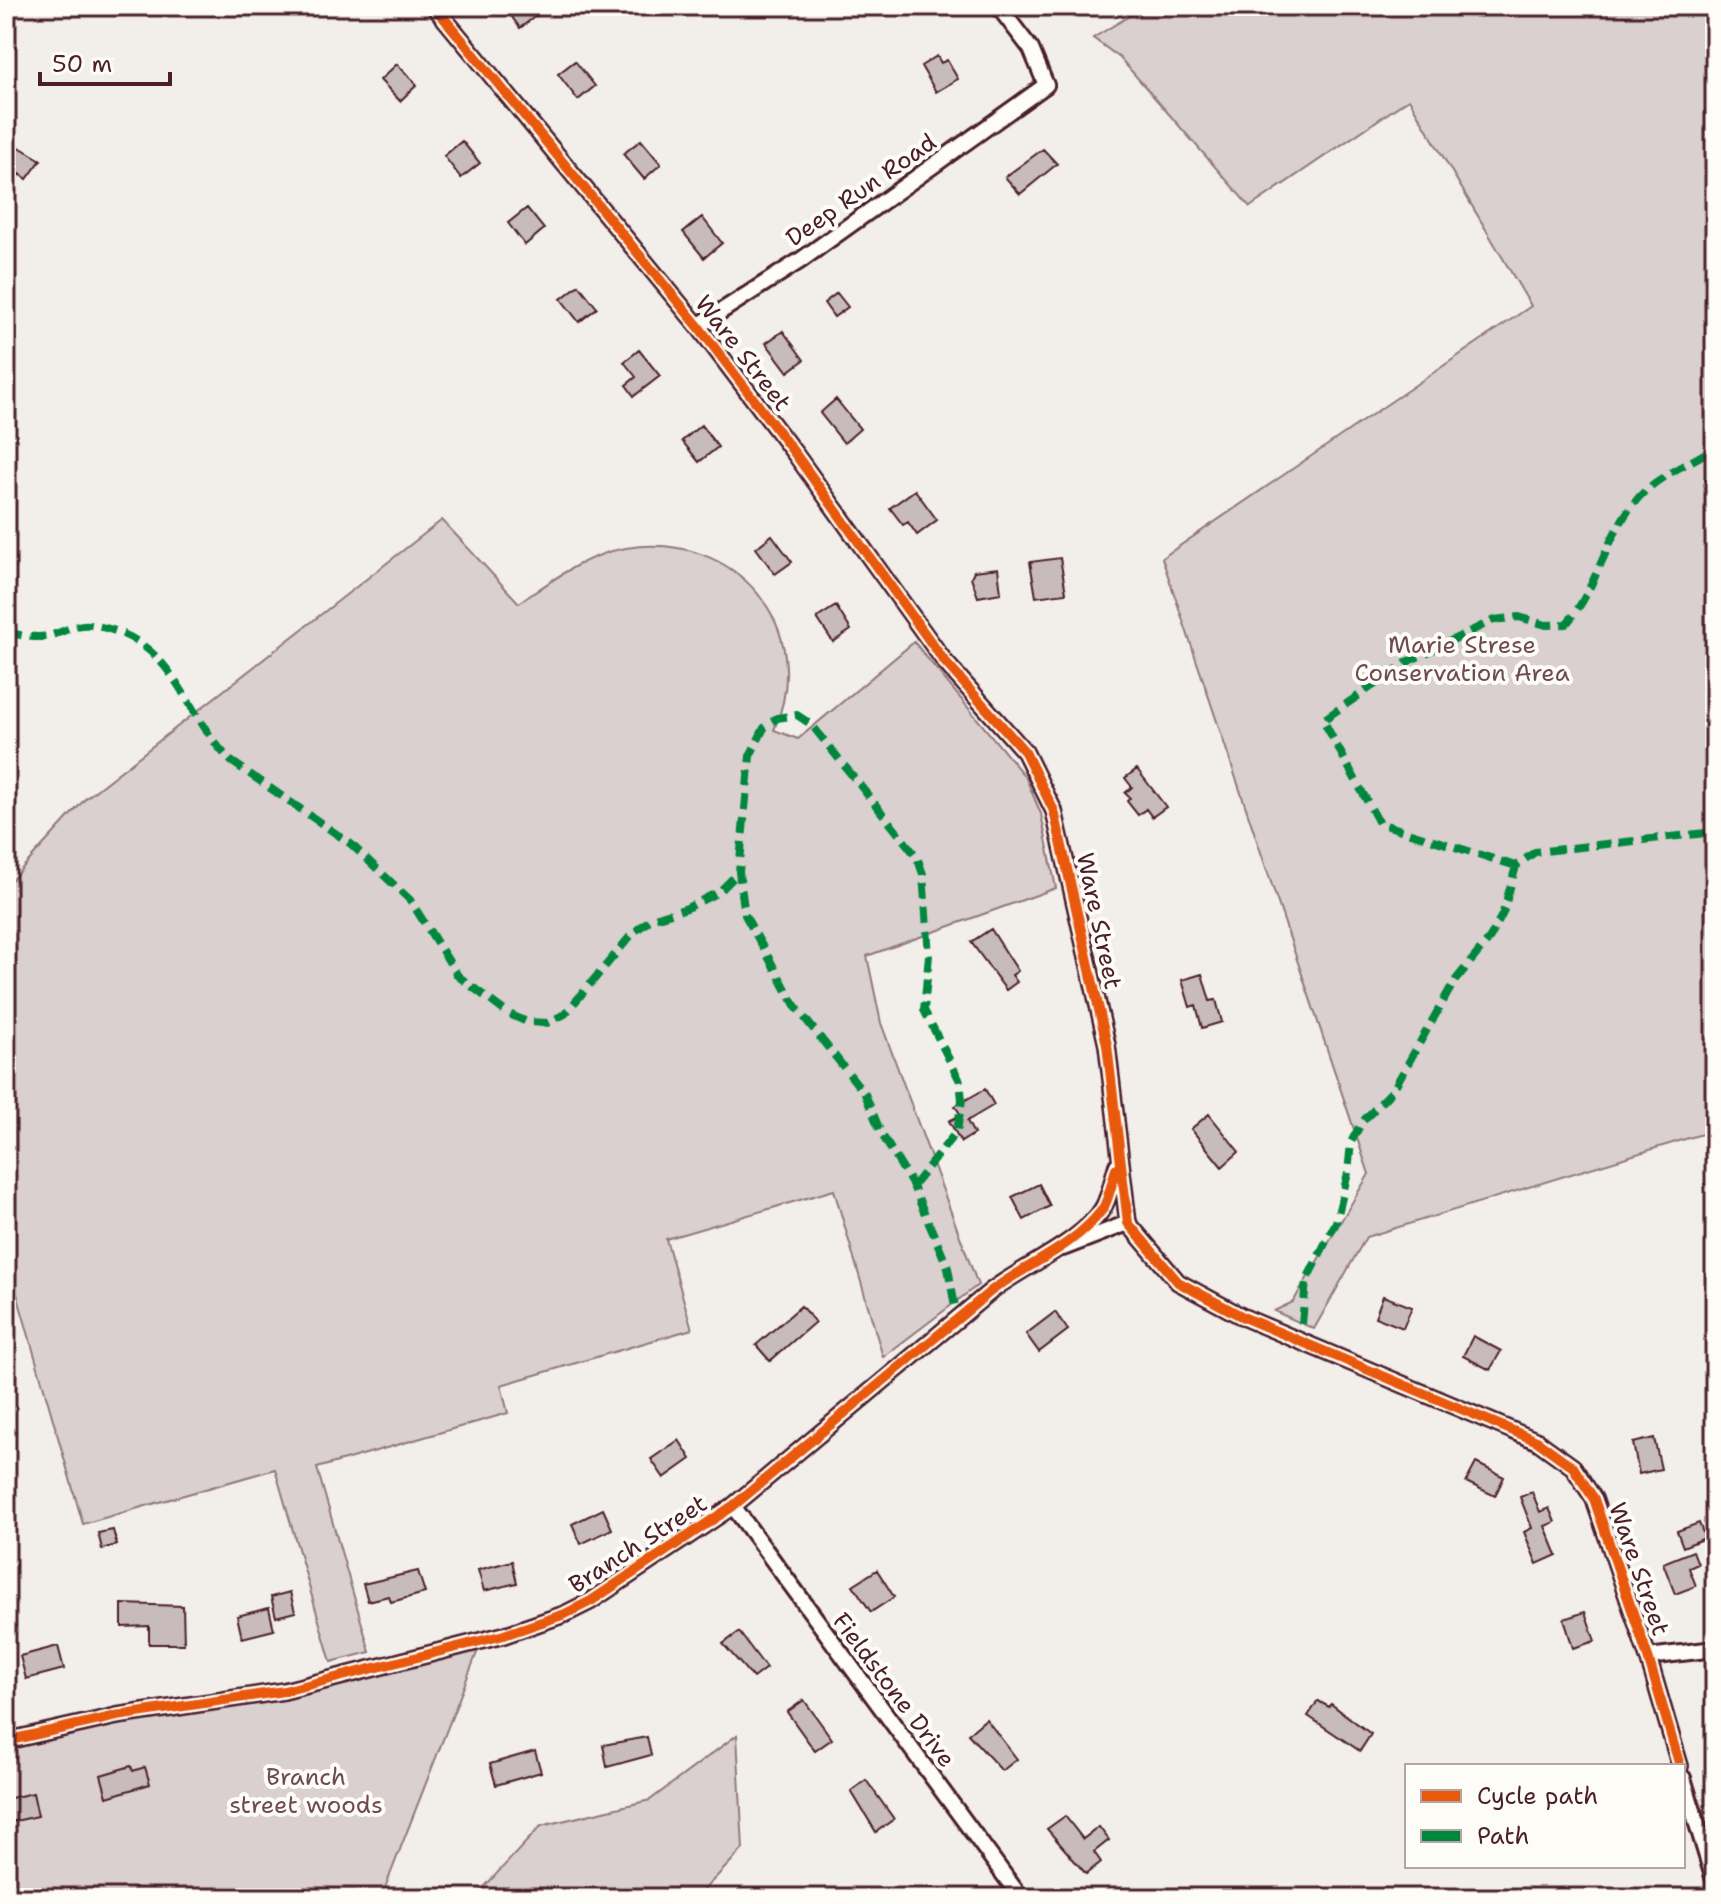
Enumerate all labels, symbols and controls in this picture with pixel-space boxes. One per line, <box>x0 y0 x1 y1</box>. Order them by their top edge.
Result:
scale bar <box>40 36 170 86</box>
text: 50 m <box>52 48 112 80</box>
street label: Deep Run Road <box>779 126 943 254</box>
street label: Ware Street <box>688 288 798 418</box>
park label: Marie Strese Conservation Area <box>1354 629 1570 689</box>
street label: Ware Street <box>1069 850 1129 992</box>
street label: Branch Street <box>563 1487 713 1601</box>
street label: Ware Street <box>1601 1498 1677 1640</box>
street label: Fieldstone Drive <box>825 1606 963 1774</box>
park label: Branch street woods <box>229 1761 383 1821</box>
legend <box>1405 1764 1685 1868</box>
text: Cycle path <box>1477 1780 1598 1812</box>
text: Path <box>1477 1820 1529 1852</box>

